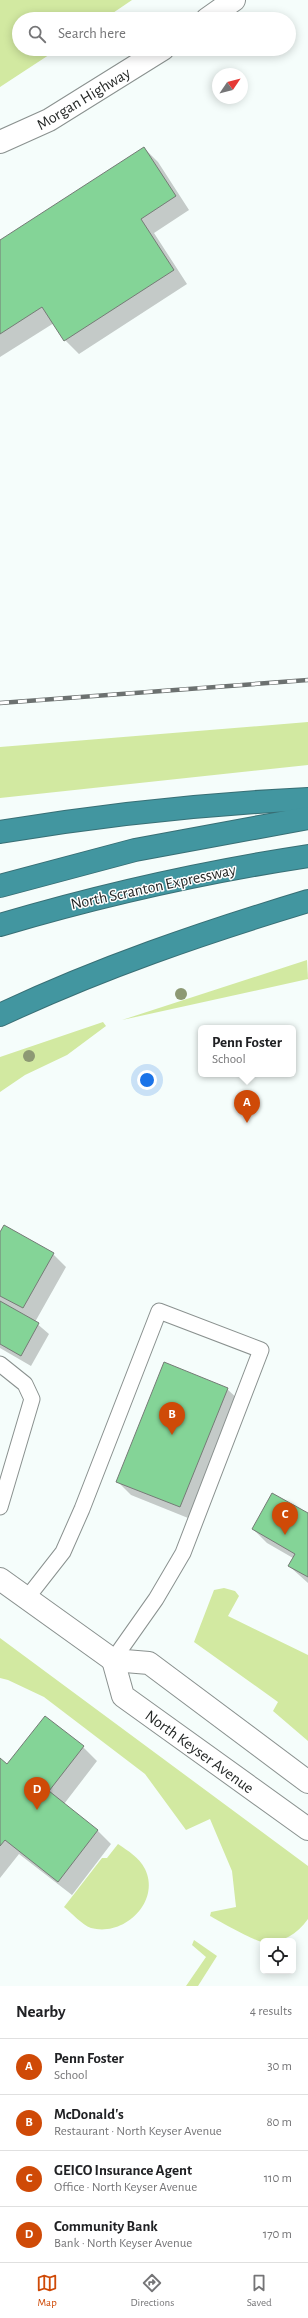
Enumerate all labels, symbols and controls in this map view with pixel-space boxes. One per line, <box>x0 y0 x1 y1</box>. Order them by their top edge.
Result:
search box <box>12 12 296 56</box>
icon: search <box>26 23 48 45</box>
text: Search here <box>58 26 126 41</box>
street label: Morgan Highway <box>34 65 134 134</box>
north arrow <box>212 68 248 104</box>
street label: North Scranton Expressway <box>69 862 238 913</box>
popup <box>198 1025 296 1077</box>
text: Penn Foster <box>212 1035 282 1050</box>
text: School <box>212 1053 246 1066</box>
your location <box>137 1070 157 1090</box>
pin: A <box>234 1090 260 1123</box>
pin: B <box>159 1402 185 1435</box>
pin: C <box>272 1502 298 1535</box>
street label: North Keyser Avenue <box>142 1707 257 1797</box>
pin: D <box>24 1777 50 1810</box>
map controls <box>260 1938 296 1974</box>
button: locate <box>260 1938 296 1974</box>
text: Nearby <box>16 2003 66 2020</box>
text: 4 results <box>250 2005 292 2018</box>
text: Penn Foster <box>54 2051 124 2066</box>
text: A <box>25 2060 33 2073</box>
text: 30 m <box>267 2060 292 2073</box>
text: School <box>54 2069 88 2082</box>
text: McDonald's <box>54 2107 124 2122</box>
text: B <box>25 2116 33 2129</box>
text: 80 m <box>266 2116 292 2129</box>
text: Restaurant · North Keyser Avenue <box>54 2125 222 2138</box>
text: GEICO Insurance Agent <box>54 2163 192 2178</box>
text: C <box>26 2172 32 2185</box>
text: 110 m <box>264 2172 292 2185</box>
text: Office · North Keyser Avenue <box>54 2181 197 2194</box>
text: Community Bank <box>54 2219 158 2234</box>
text: D <box>25 2228 33 2241</box>
text: 170 m <box>263 2228 292 2241</box>
text: Bank · North Keyser Avenue <box>54 2237 192 2250</box>
tab: Map <box>36 2272 58 2309</box>
tab: Directions <box>130 2272 174 2309</box>
tab: Saved <box>247 2272 272 2309</box>

